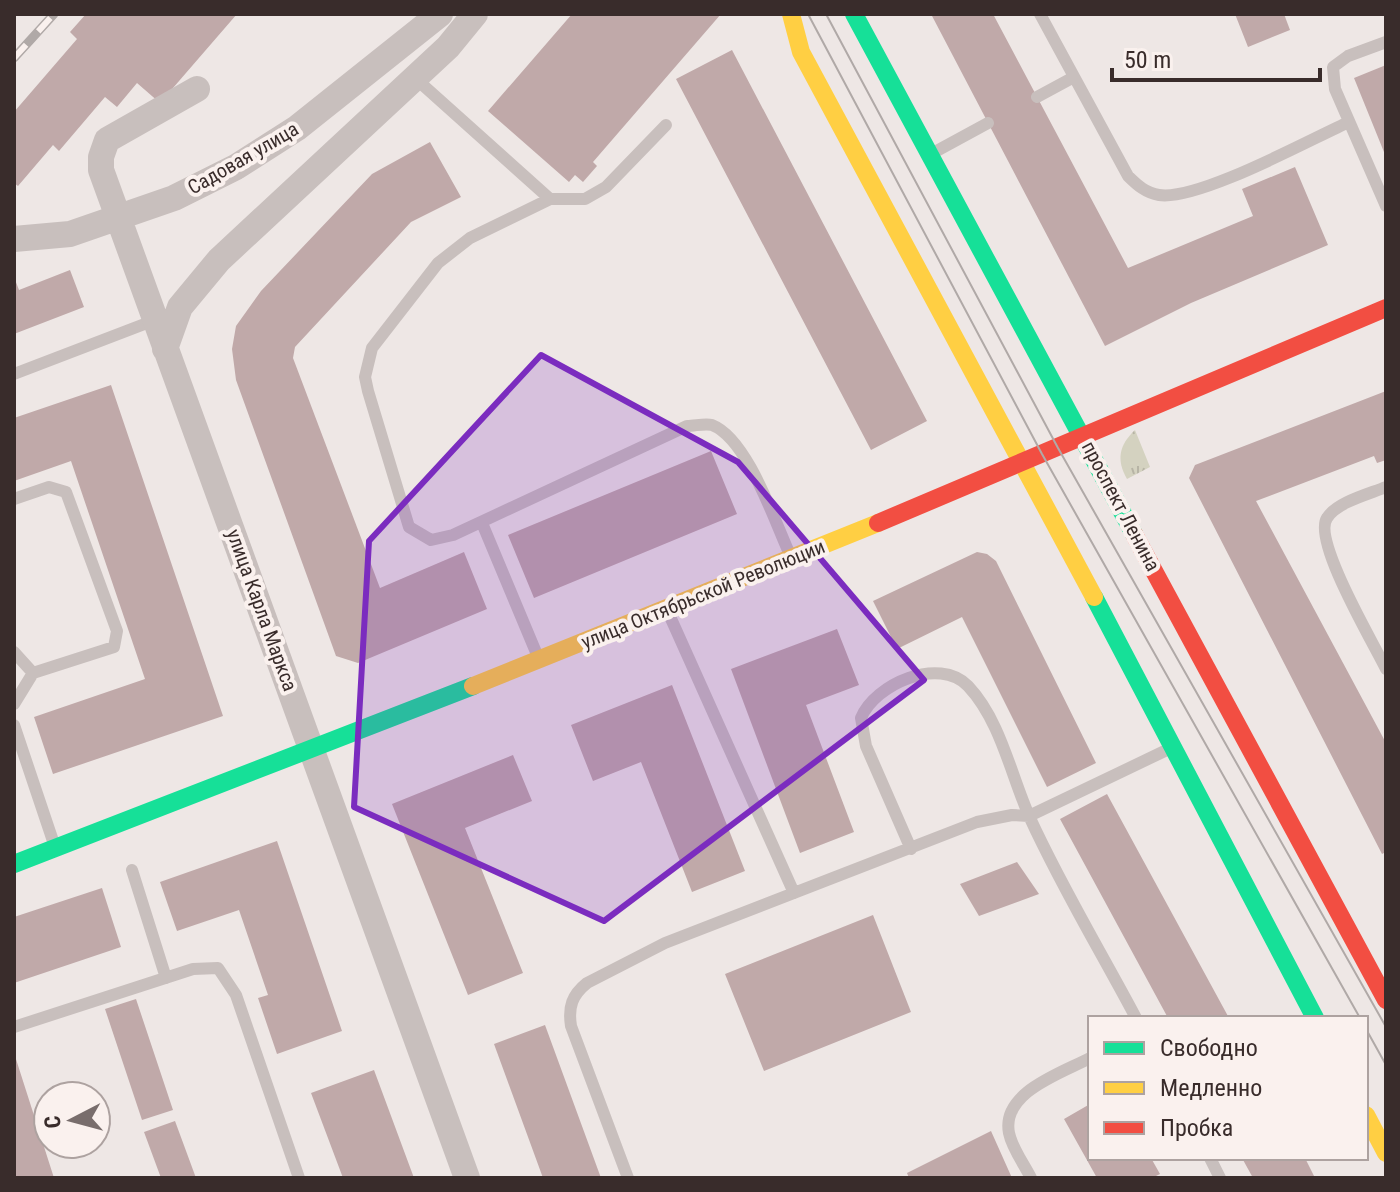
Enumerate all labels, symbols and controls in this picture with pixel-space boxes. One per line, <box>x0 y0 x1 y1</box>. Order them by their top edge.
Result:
scale bar <box>1112 32 1320 82</box>
text: 50 m <box>1124 46 1171 74</box>
street label: Садовая улица <box>183 117 303 199</box>
street label: проспект Ленина <box>1077 437 1165 575</box>
street label: улица Карла Маркса <box>222 526 302 694</box>
street label: улица Октябрьской Революции <box>578 534 828 654</box>
legend <box>1088 1016 1368 1160</box>
text: Свободно <box>1160 1034 1258 1062</box>
text: Медленно <box>1160 1074 1262 1102</box>
north arrow <box>32 1080 112 1160</box>
text: С <box>40 1114 66 1130</box>
text: Пробка <box>1160 1114 1233 1142</box>

